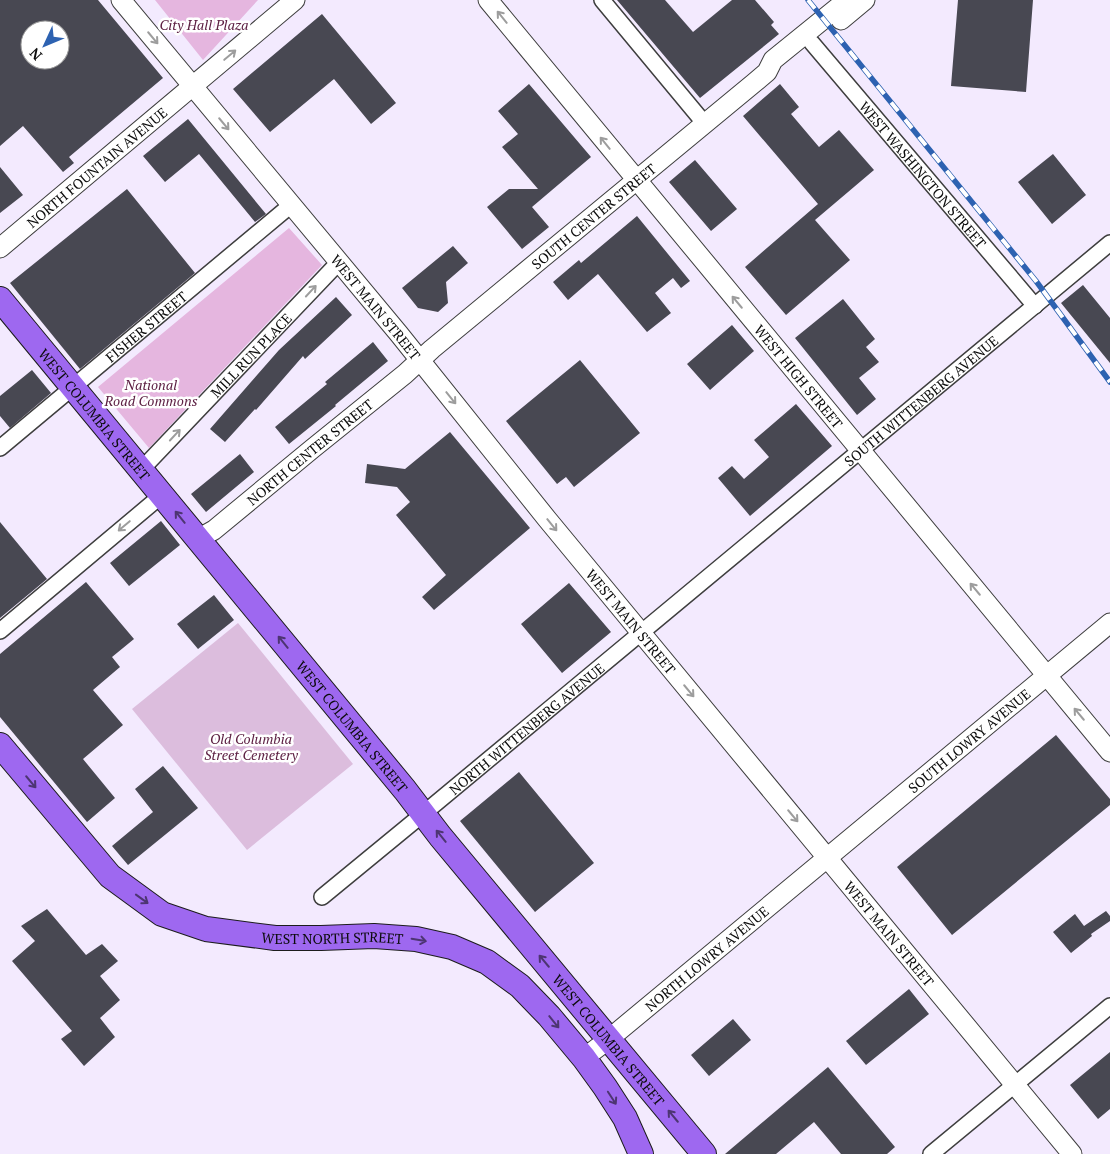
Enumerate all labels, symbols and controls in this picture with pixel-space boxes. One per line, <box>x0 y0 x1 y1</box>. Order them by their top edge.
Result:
one-way arrow <box>496 11 508 24</box>
park label: City Hall Plaza <box>159 15 249 34</box>
north arrow <box>20 20 70 70</box>
one-way arrow <box>147 31 158 44</box>
text: N <box>25 44 46 65</box>
one-way arrow <box>223 49 236 60</box>
street label: WEST WASHINGTON STREET <box>855 97 991 252</box>
street label: NORTH FOUNTAIN AVENUE <box>22 102 171 231</box>
one-way arrow <box>218 117 230 130</box>
one-way arrow <box>600 137 611 150</box>
street label: SOUTH CENTER STREET <box>527 158 660 273</box>
street label: WEST MAIN STREET <box>327 250 425 364</box>
one-way arrow <box>305 285 317 298</box>
street label: FISHER STREET <box>101 286 191 366</box>
one-way arrow <box>732 296 743 309</box>
street label: MILL RUN PLACE <box>206 308 295 401</box>
street label: WEST HIGH STREET <box>751 320 848 432</box>
street label: SOUTH WITTENBERG AVENUE <box>840 331 1002 470</box>
street label: WEST COLUMBIA STREET <box>35 344 155 484</box>
park label: National Road Commons <box>104 375 198 410</box>
one-way arrow <box>445 391 456 404</box>
street label: NORTH CENTER STREET <box>242 394 377 509</box>
one-way arrow <box>169 429 181 441</box>
one-way arrow <box>174 511 185 524</box>
one-way arrow <box>546 518 557 531</box>
one-way arrow <box>118 521 131 532</box>
street label: WEST MAIN STREET <box>582 565 681 678</box>
one-way arrow <box>970 583 981 596</box>
one-way arrow <box>277 636 288 649</box>
street label: WEST COLUMBIA STREET <box>293 656 413 797</box>
street label: NORTH WITTENBERG AVENUE <box>445 658 608 798</box>
one-way arrow <box>683 684 694 697</box>
street label: SOUTH LOWRY AVENUE <box>903 684 1034 797</box>
one-way arrow <box>1073 708 1084 721</box>
park label: Old Columbia Street Cemetery <box>204 729 298 764</box>
one-way arrow <box>26 775 37 788</box>
one-way arrow <box>787 809 798 822</box>
one-way arrow <box>435 830 446 843</box>
street label: WEST MAIN STREET <box>840 877 939 990</box>
one-way arrow <box>135 894 148 905</box>
street label: NORTH LOWRY AVENUE <box>641 901 772 1015</box>
street label: WEST NORTH STREET <box>260 926 404 948</box>
one-way arrow <box>411 935 427 945</box>
one-way arrow <box>539 955 550 968</box>
street label: WEST COLUMBIA STREET <box>549 970 669 1110</box>
one-way arrow <box>549 1015 560 1028</box>
one-way arrow <box>607 1090 617 1104</box>
one-way arrow <box>667 1110 679 1123</box>

